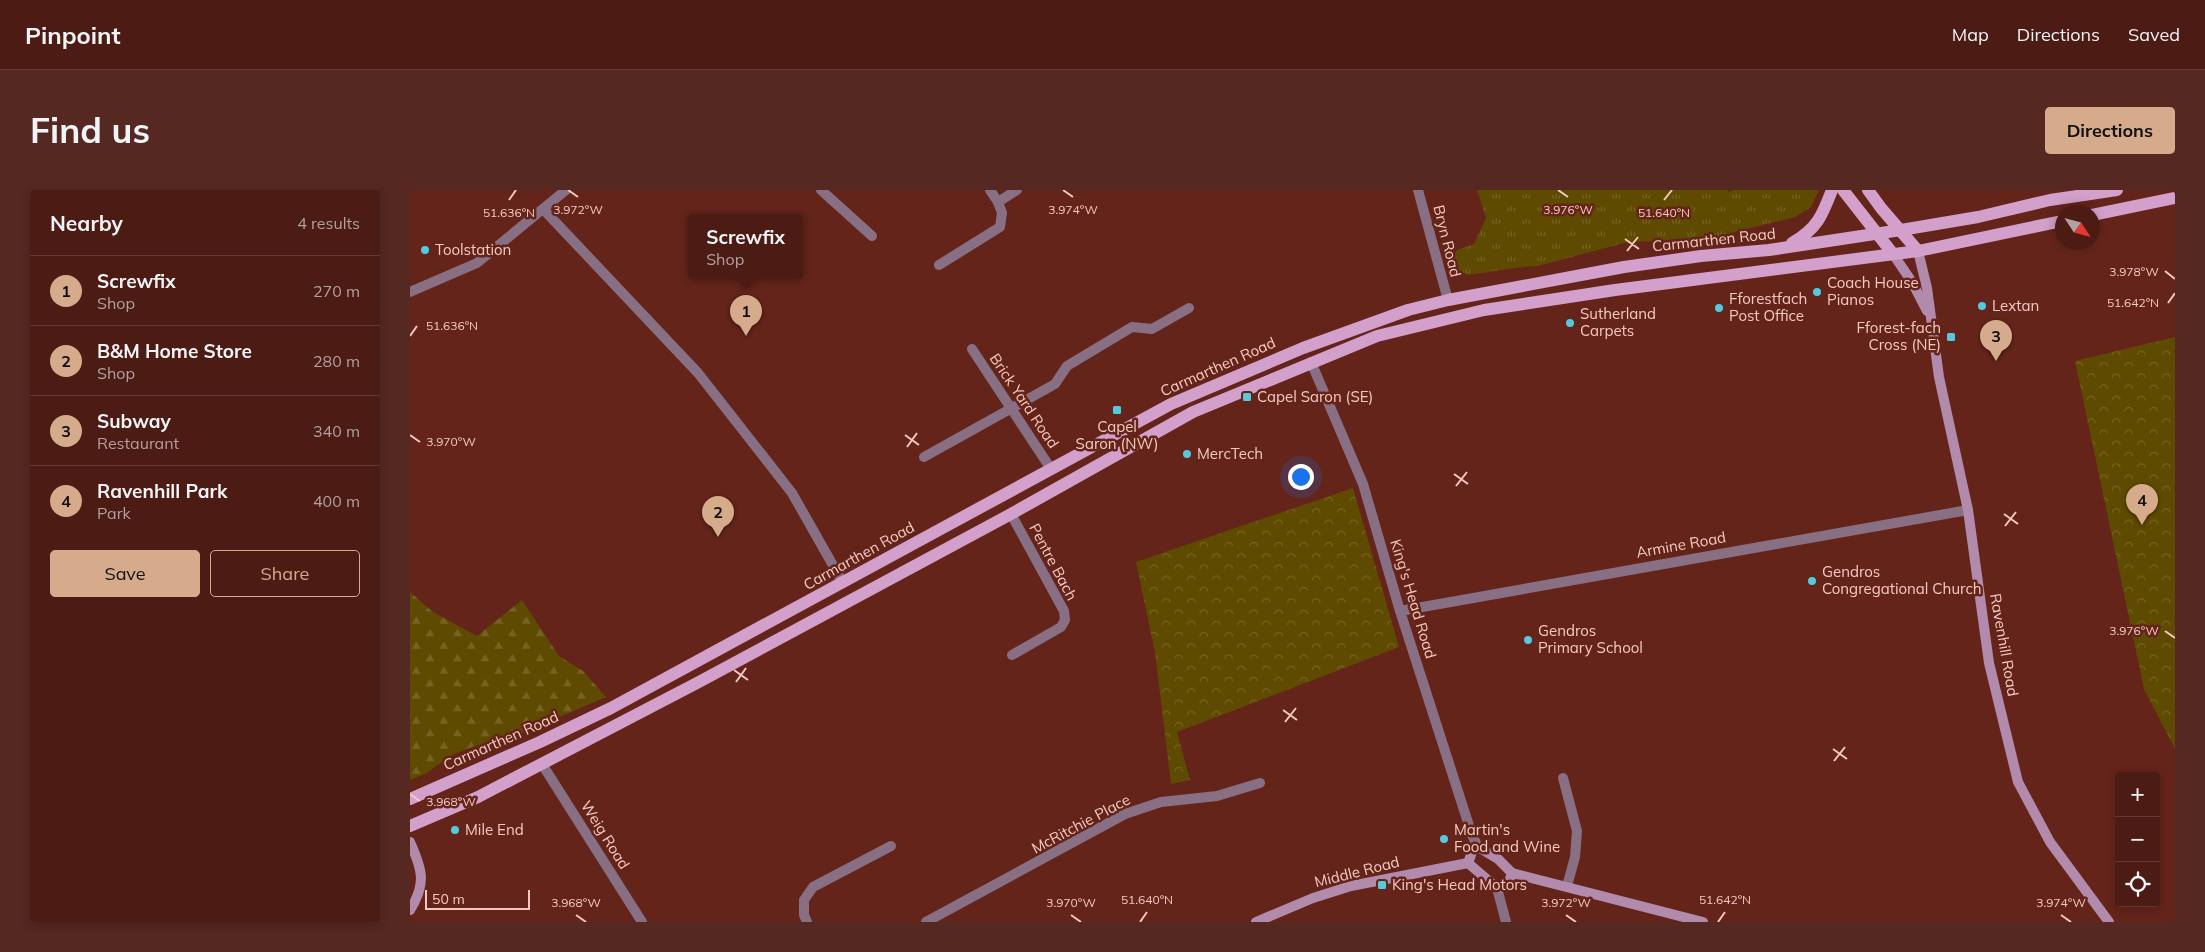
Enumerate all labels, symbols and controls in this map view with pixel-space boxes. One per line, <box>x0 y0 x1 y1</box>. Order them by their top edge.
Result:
text: Pinpoint <box>25 20 121 50</box>
text: Map <box>1952 23 1989 46</box>
text: Directions <box>2017 23 2100 46</box>
text: Saved <box>2128 23 2180 46</box>
button: Directions <box>2045 107 2175 154</box>
text: Find us <box>30 108 150 152</box>
text: 3.972°W <box>553 202 603 217</box>
text: 3.974°W <box>1048 202 1098 217</box>
text: 3.976°W <box>1543 202 1593 217</box>
street label: Bryn Road <box>1429 203 1466 279</box>
text: 51.636°N <box>483 205 535 220</box>
text: 51.640°N <box>1638 205 1690 220</box>
north arrow <box>2055 205 2100 250</box>
text: Nearby <box>50 210 123 236</box>
text: 4 results <box>297 213 360 233</box>
popup <box>688 214 803 279</box>
street label: Carmarthen Road <box>1651 224 1777 255</box>
text: Screwfix <box>706 225 785 249</box>
place label: Toolstation <box>435 240 511 259</box>
marker: Toolstation <box>419 244 431 256</box>
text: Shop <box>706 249 744 269</box>
text: 3.978°W <box>2109 264 2159 279</box>
text: Screwfix <box>97 269 176 293</box>
place label: Coach House Pianos <box>1827 273 1919 309</box>
text: 1 <box>61 281 71 301</box>
text: 270 m <box>313 281 360 301</box>
marker: Coach House Pianos <box>1811 286 1823 298</box>
place label: Fforestfach Post Office <box>1729 289 1807 325</box>
text: Shop <box>97 293 135 313</box>
pin: 1 <box>730 295 762 336</box>
text: 51.642°N <box>2107 295 2159 310</box>
place label: Lextan <box>1992 296 2039 315</box>
marker: Lextan <box>1976 300 1988 312</box>
marker: Fforestfach Post Office <box>1713 302 1725 314</box>
place label: Sutherland Carpets <box>1580 304 1656 340</box>
marker: Sutherland Carpets <box>1564 317 1576 329</box>
text: 51.636°N <box>426 318 478 333</box>
place label: Fforest-fach Cross (NE) <box>1857 318 1941 354</box>
pin: 3 <box>1980 320 2012 361</box>
marker: Fforest-fach Cross (NE) <box>1945 331 1957 343</box>
street label: Carmarthen Road <box>1157 333 1278 400</box>
text: B&M Home Store <box>97 339 252 363</box>
street label: Brick Yard Road <box>986 350 1063 452</box>
text: 2 <box>61 351 71 371</box>
text: 280 m <box>313 351 360 371</box>
text: Shop <box>97 363 135 383</box>
place label: Capel Saron (SE) <box>1257 387 1373 406</box>
marker: Capel Saron (SE) <box>1241 391 1253 403</box>
marker: Capel Saron (NW) <box>1111 404 1123 416</box>
text: Subway <box>97 409 171 433</box>
place label: Capel Saron (NW) <box>1076 417 1158 453</box>
text: 3 <box>61 421 71 441</box>
text: 340 m <box>313 421 360 441</box>
text: Restaurant <box>97 433 179 453</box>
text: 3.970°W <box>426 434 476 449</box>
place label: MercTech <box>1197 444 1263 463</box>
marker: MercTech <box>1181 448 1193 460</box>
your location <box>1288 464 1314 490</box>
text: Ravenhill Park <box>97 479 227 503</box>
pin: 4 <box>2126 484 2158 525</box>
text: 4 <box>61 491 71 511</box>
text: 400 m <box>313 491 360 511</box>
pin: 2 <box>702 496 734 537</box>
text: Park <box>97 503 131 523</box>
street label: Carmarthen Road <box>800 517 918 594</box>
street label: Pentre Bach <box>1025 520 1082 604</box>
street label: Armine Road <box>1635 527 1727 562</box>
street label: King's Head Road <box>1386 537 1441 661</box>
button: Save <box>50 550 200 597</box>
button: Share <box>210 550 360 597</box>
place label: Gendros Congregational Church <box>1822 562 1982 598</box>
marker: Gendros Congregational Church <box>1806 575 1818 587</box>
street label: Ravenhill Road <box>1986 592 2023 698</box>
place label: Gendros Primary School <box>1538 621 1643 657</box>
text: 3.976°W <box>2109 623 2159 638</box>
marker: Gendros Primary School <box>1522 634 1534 646</box>
street label: Carmarthen Road <box>440 707 561 774</box>
map controls <box>2115 772 2160 907</box>
button: + <box>2115 772 2160 817</box>
street label: McRitchie Place <box>1028 790 1133 858</box>
text: 3.968°W <box>426 794 476 809</box>
street label: Weig Road <box>577 797 634 873</box>
button: − <box>2115 817 2160 862</box>
place label: Mile End <box>465 820 524 839</box>
place label: Martin's Food and Wine <box>1454 820 1560 856</box>
marker: Mile End <box>449 824 461 836</box>
marker: Martin's Food and Wine <box>1438 833 1450 845</box>
street label: Middle Road <box>1312 852 1401 891</box>
button: locate <box>2115 862 2160 907</box>
place label: King's Head Motors <box>1392 875 1527 894</box>
marker: King's Head Motors <box>1376 879 1388 891</box>
scale bar <box>425 887 530 910</box>
text: 50 m <box>432 890 465 908</box>
text: 51.640°N <box>1121 892 1173 907</box>
text: 51.642°N <box>1699 892 1751 907</box>
text: 3.968°W <box>551 895 601 910</box>
text: 3.970°W <box>1046 895 1096 910</box>
text: 3.972°W <box>1541 895 1591 910</box>
text: 3.974°W <box>2036 895 2086 910</box>

